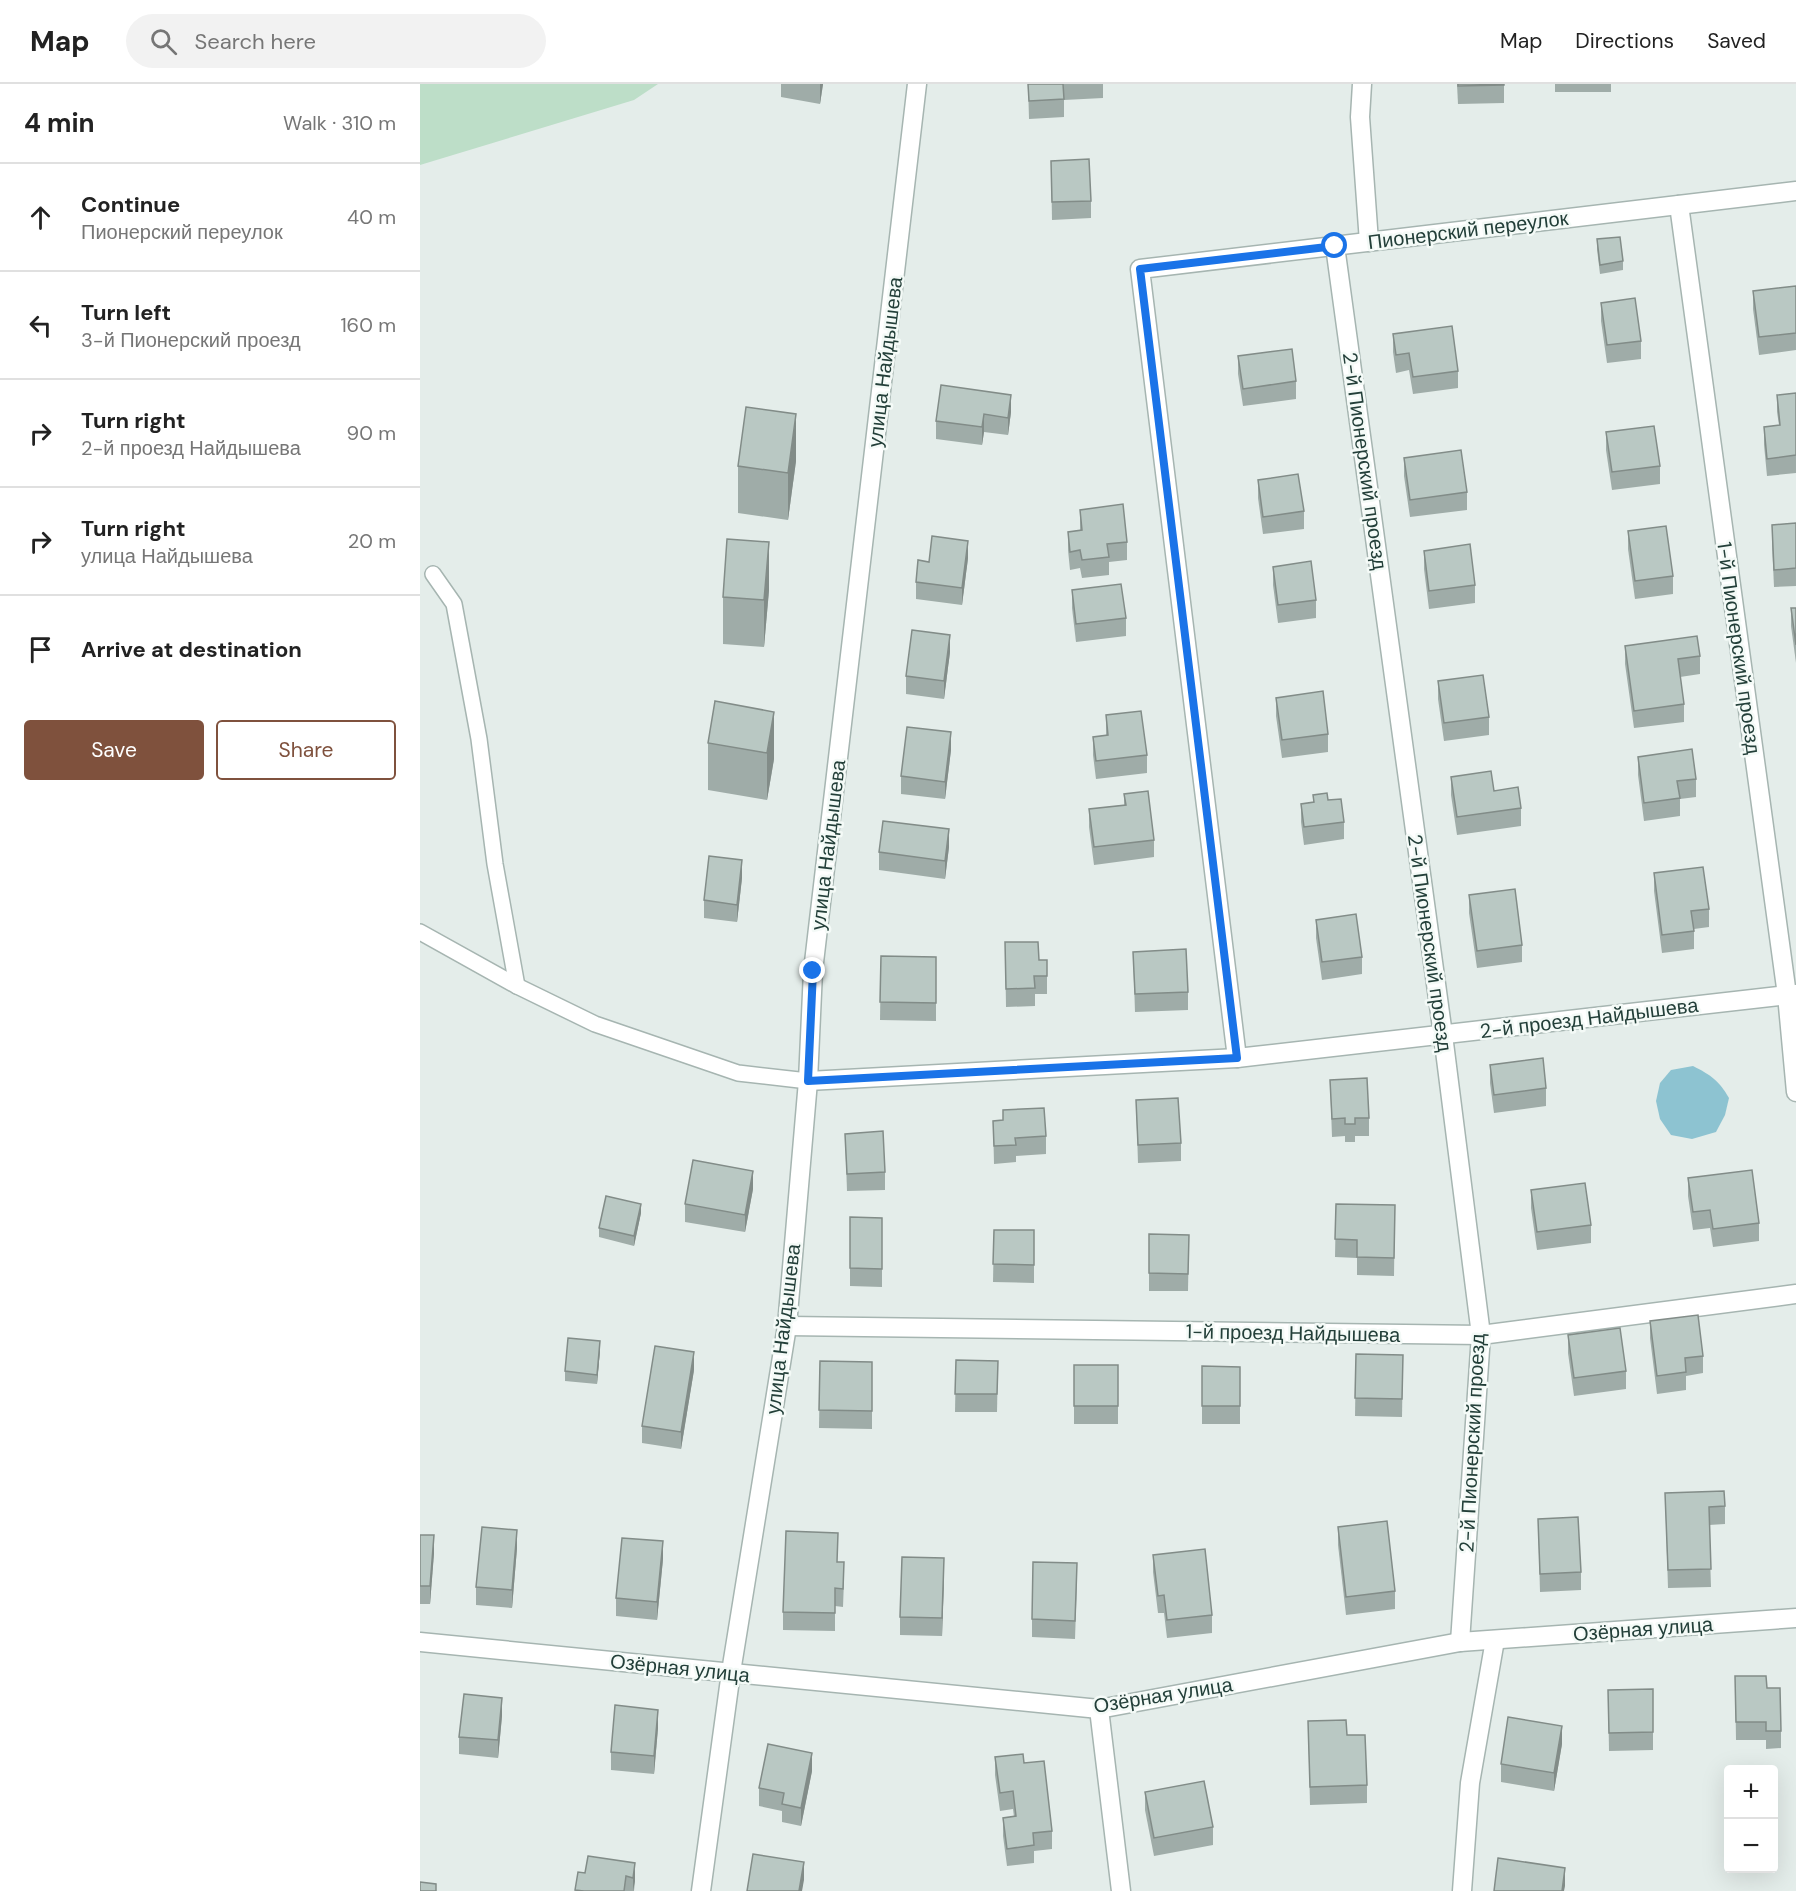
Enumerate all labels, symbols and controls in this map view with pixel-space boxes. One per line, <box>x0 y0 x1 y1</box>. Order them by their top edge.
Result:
search box <box>126 14 546 68</box>
text: Map <box>30 23 90 60</box>
icon: search <box>147 25 180 58</box>
text: Search here <box>195 27 316 56</box>
text: Map <box>1500 27 1542 55</box>
text: Directions <box>1575 27 1674 55</box>
text: Saved <box>1707 27 1766 55</box>
text: 4 min <box>24 106 95 140</box>
text: Walk · 310 m <box>283 110 396 136</box>
text: Continue <box>81 190 180 219</box>
icon: ahead <box>24 201 57 234</box>
text: 40 m <box>347 204 396 230</box>
street label: Пионерский переулок <box>1366 205 1570 255</box>
text: Пионерский переулок <box>81 219 283 245</box>
route start <box>1321 232 1347 258</box>
street label: улица Найдышева <box>862 274 908 449</box>
text: Turn left <box>81 298 171 327</box>
icon: left <box>24 309 57 342</box>
text: 160 m <box>340 312 396 338</box>
text: 3-й Пионерский проезд <box>81 327 301 353</box>
street label: 2-й Пионерский проезд <box>1337 351 1393 572</box>
text: Turn right <box>81 406 186 435</box>
icon: right <box>24 417 57 450</box>
text: 90 m <box>347 420 396 446</box>
text: 2-й проезд Найдышева <box>81 435 301 461</box>
text: Turn right <box>81 514 186 543</box>
icon: right <box>24 525 57 558</box>
text: 20 m <box>348 528 396 554</box>
street label: 1-й Пионерский проезд <box>1711 540 1767 756</box>
text: улица Найдышева <box>81 543 253 569</box>
icon: arrive <box>24 633 57 666</box>
text: Arrive at destination <box>81 635 302 664</box>
button: Save <box>24 720 204 780</box>
button: Share <box>216 720 396 780</box>
street label: улица Найдышева <box>805 757 851 932</box>
street label: 2-й Пионерский проезд <box>1402 833 1458 1054</box>
route end <box>799 957 825 983</box>
street label: 2-й проезд Найдышева <box>1478 992 1701 1044</box>
street label: улица Найдышева <box>760 1241 806 1416</box>
street label: 1-й проезд Найдышева <box>1186 1318 1401 1348</box>
street label: 2-й Пионерский проезд <box>1453 1332 1491 1553</box>
street label: Озёрная улица <box>1572 1611 1715 1647</box>
street label: Озёрная улица <box>609 1648 752 1688</box>
street label: Озёрная улица <box>1092 1671 1235 1719</box>
map controls <box>1724 1765 1778 1873</box>
button: + <box>1724 1765 1778 1819</box>
button: − <box>1724 1819 1778 1873</box>

